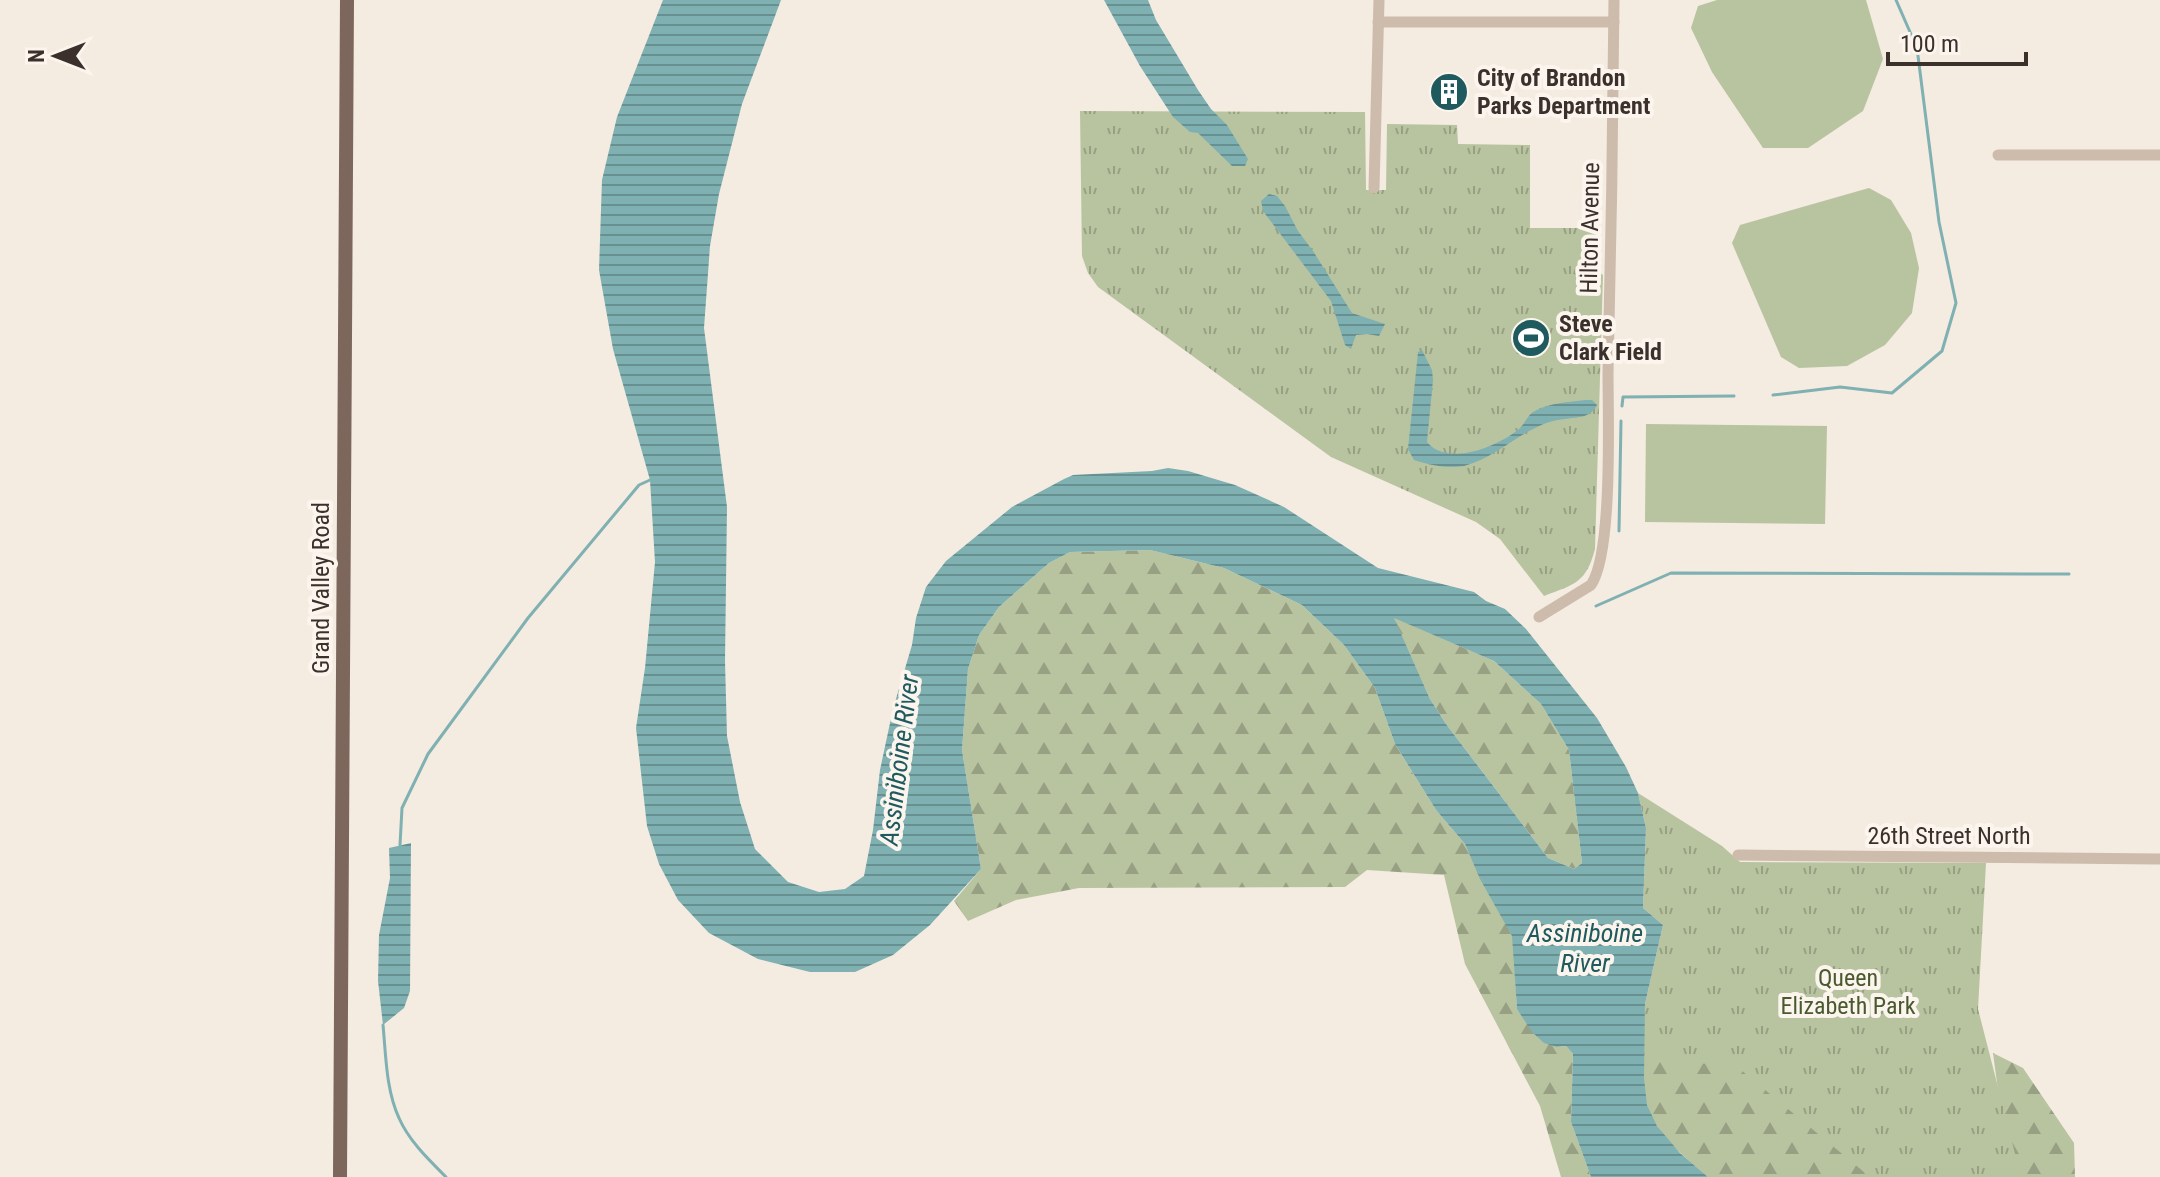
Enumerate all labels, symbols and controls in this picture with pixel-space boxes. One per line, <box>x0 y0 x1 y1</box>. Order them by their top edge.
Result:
north arrow <box>16 16 96 96</box>
scale bar <box>1888 16 2026 66</box>
text: 100 m <box>1900 30 1959 58</box>
text: N <box>24 49 49 63</box>
place label: City of Brandon Parks Department <box>1477 64 1650 120</box>
building icon: City of Brandon Parks Department <box>1428 71 1470 113</box>
street label: Hilton Avenue <box>1575 162 1605 294</box>
place label: Steve Clark Field <box>1559 310 1662 366</box>
sports icon: Steve Clark Field <box>1510 317 1552 359</box>
street label: Grand Valley Road <box>307 502 335 674</box>
water label: Assiniboine River <box>874 672 924 848</box>
street label: 26th Street North <box>1867 822 2031 850</box>
water label: Assiniboine River <box>1526 918 1643 978</box>
park label: Queen Elizabeth Park <box>1780 964 1916 1020</box>

